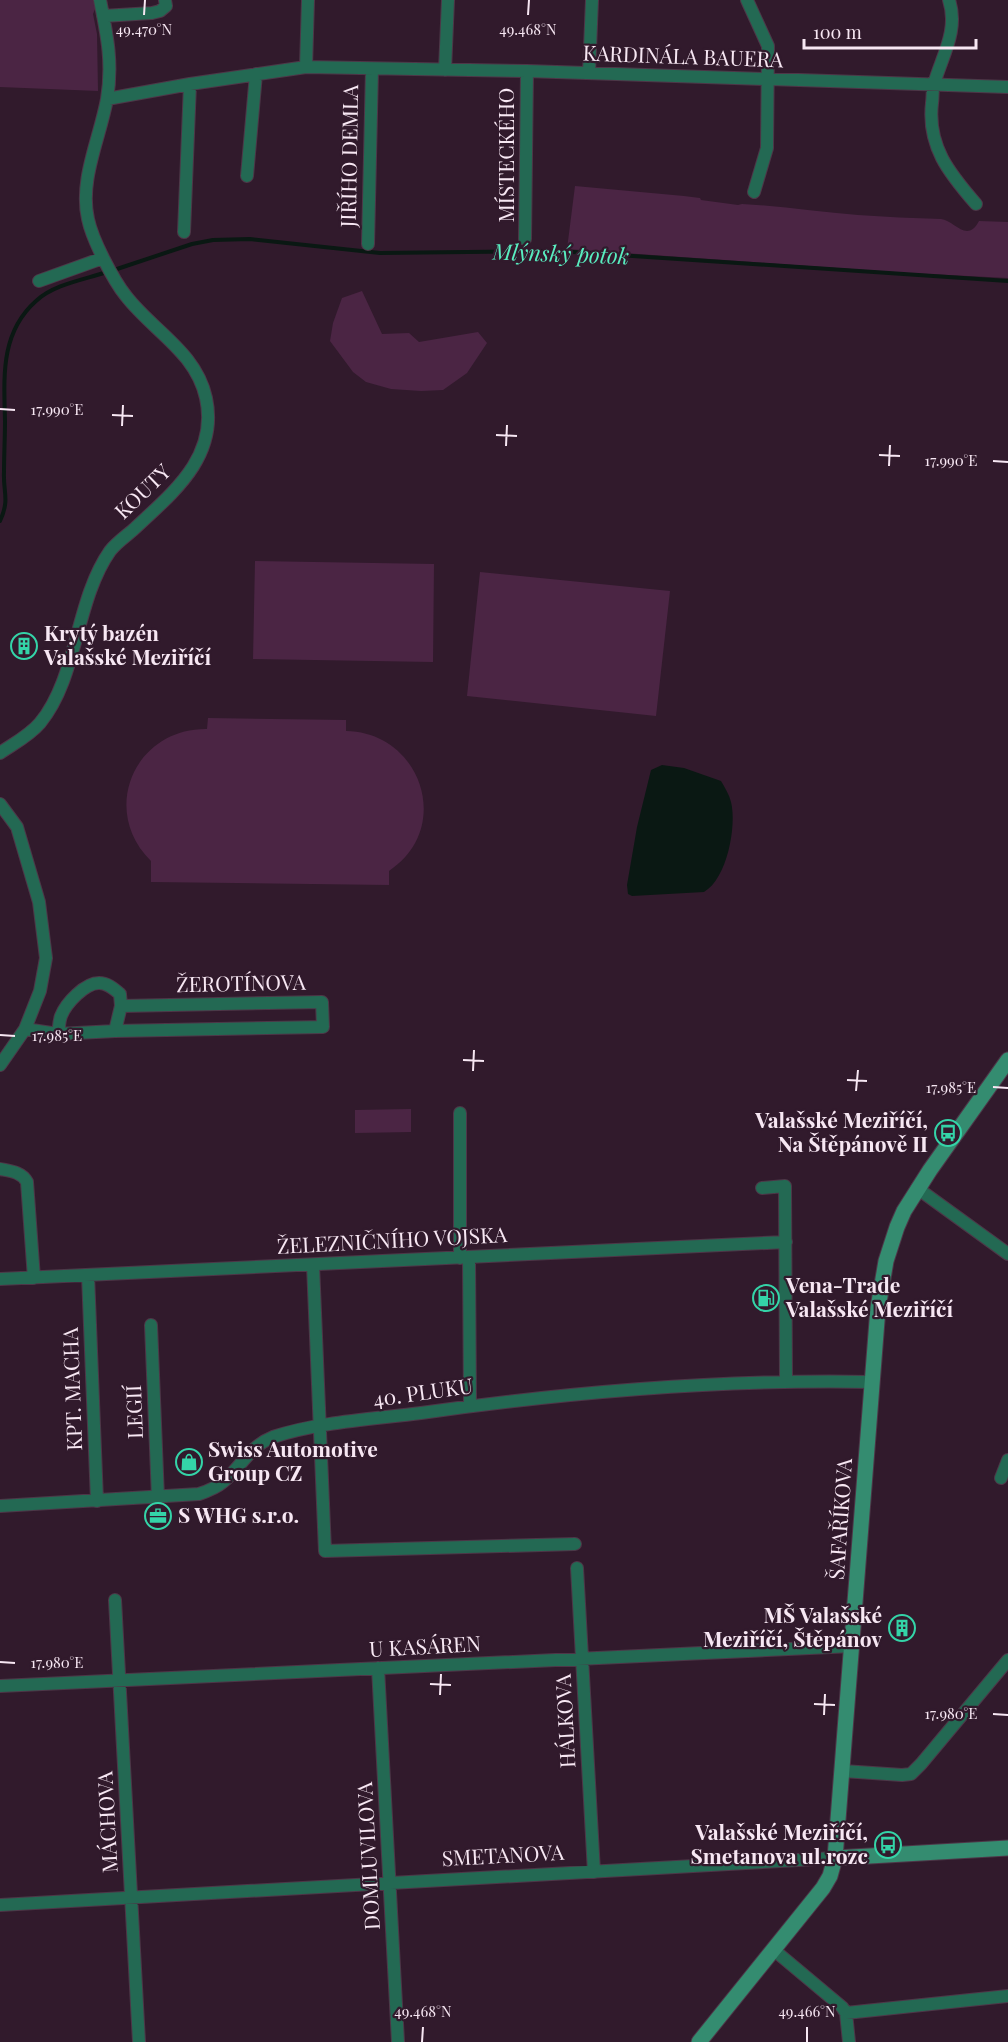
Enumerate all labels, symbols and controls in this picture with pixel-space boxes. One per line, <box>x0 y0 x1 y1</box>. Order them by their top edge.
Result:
scale bar <box>804 12 976 50</box>
text: 49.470°N <box>116 19 173 39</box>
text: 49.468°N <box>499 19 557 39</box>
text: 100 m <box>813 20 862 44</box>
street label: KARDINÁLA BAUERA <box>582 38 785 73</box>
street label: JIŘÍHO DEMLA <box>333 84 363 229</box>
street label: MÍSTECKÉHO <box>491 88 519 222</box>
water label: Mlýnský potok <box>491 236 630 270</box>
text: 17.990°E <box>31 399 83 419</box>
text: 17.990°E <box>925 450 977 470</box>
street label: KOUTY <box>107 456 176 524</box>
place label: Krytý bazén Valašské Meziříčí <box>43 618 212 670</box>
building icon: Krytý bazén Valašské Meziříčí <box>9 631 39 661</box>
street label: ŽEROTÍNOVA <box>176 967 307 997</box>
text: 17.985°E <box>32 1025 82 1045</box>
text: 17.985°E <box>926 1077 976 1097</box>
place label: Valašské Meziříčí, Na Štěpánově II <box>754 1105 928 1157</box>
bus stop icon: Valašské Meziříčí, Na Štěpánově II <box>933 1118 963 1148</box>
street label: ŽELEZNIČNÍHO VOJSKA <box>276 1219 508 1259</box>
place label: Vena-Trade Valašské Meziříčí <box>785 1270 954 1322</box>
fuel station icon: Vena-Trade Valašské Meziříčí <box>751 1283 781 1313</box>
street label: KPT. MACHA <box>55 1326 87 1451</box>
street label: 40. PLUKU <box>371 1370 474 1412</box>
street label: LEGIÍ <box>118 1384 148 1440</box>
place label: Swiss Automotive Group CZ <box>208 1434 378 1486</box>
shop icon: Swiss Automotive Group CZ <box>174 1447 204 1477</box>
street label: ŠAFAŘÍKOVA <box>821 1456 857 1581</box>
place label: S WHG s.r.o. <box>178 1500 299 1528</box>
office icon: S WHG s.r.o. <box>143 1501 173 1531</box>
place label: MŠ Valašské Meziříčí, Štěpánov <box>703 1600 882 1652</box>
building icon: MŠ Valašské Meziříčí, Štěpánov <box>887 1613 917 1643</box>
street label: U KASÁREN <box>368 1628 482 1662</box>
text: 17.980°E <box>31 1652 83 1672</box>
street label: HÁLKOVA <box>548 1673 580 1769</box>
text: 17.980°E <box>925 1703 977 1723</box>
street label: MÁCHOVA <box>89 1770 123 1874</box>
street label: DOMLUVILOVA <box>349 1780 385 1931</box>
place label: Valašské Meziříčí, Smetanova ul.rozc <box>691 1817 868 1869</box>
bus stop icon: Valašské Meziříčí, Smetanova ul.rozc <box>873 1830 903 1860</box>
street label: SMETANOVA <box>441 1837 565 1871</box>
text: 49.468°N <box>394 2001 452 2021</box>
text: 49.466°N <box>778 2001 836 2021</box>

